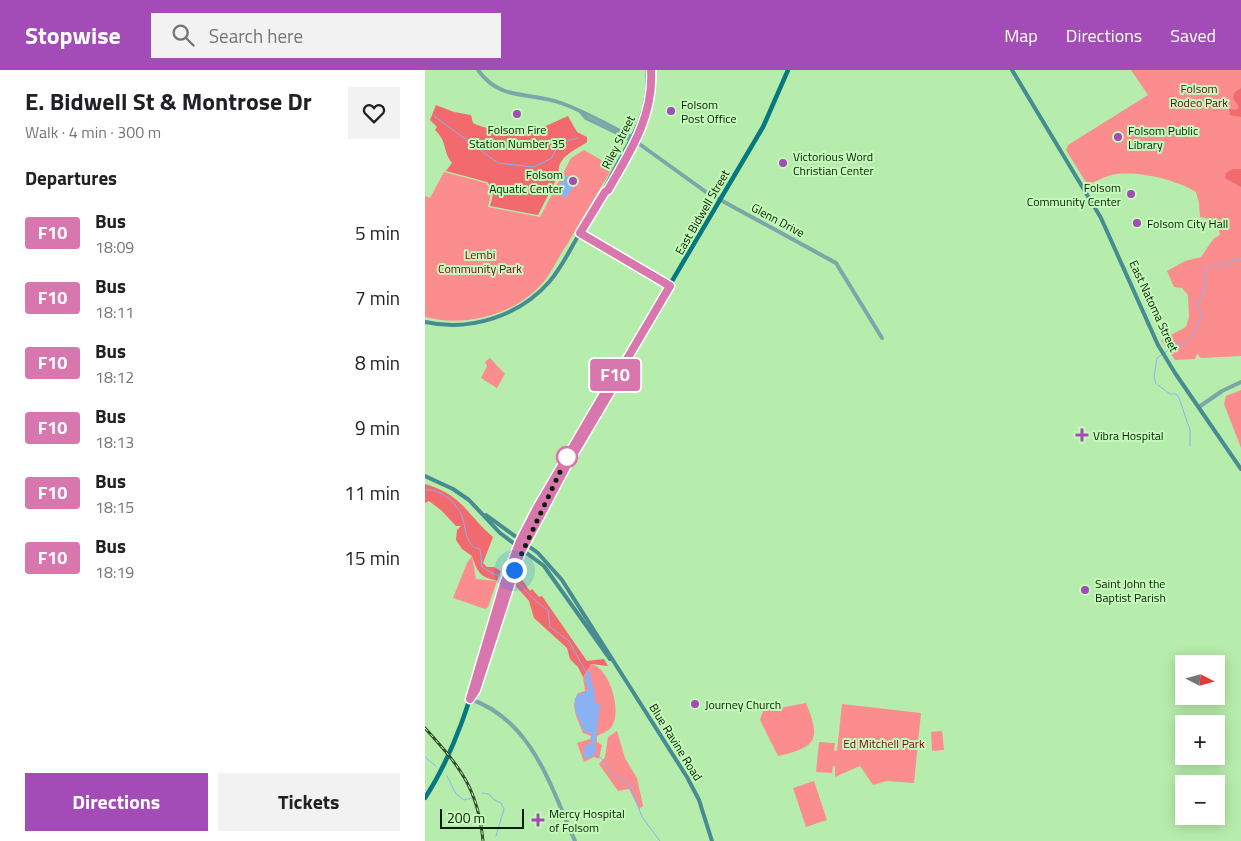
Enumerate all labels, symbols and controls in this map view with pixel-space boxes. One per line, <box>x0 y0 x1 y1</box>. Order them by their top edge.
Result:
search box <box>151 13 501 58</box>
text: Stopwise <box>25 17 121 53</box>
icon: search <box>169 21 197 49</box>
text: Search here <box>209 21 303 50</box>
text: Map <box>1004 22 1038 49</box>
text: Directions <box>1066 22 1142 49</box>
text: Saved <box>1170 22 1216 49</box>
park label: Folsom Rodeo Park <box>1170 79 1228 112</box>
text: E. Bidwell St & Montrose Dr <box>25 83 312 119</box>
button: heart <box>348 87 400 139</box>
place label: Folsom Post Office <box>681 95 737 128</box>
marker: Folsom Post Office <box>665 105 677 117</box>
marker: Folsom Fire Station Number 35 <box>511 108 523 120</box>
street label: Riley Street <box>596 111 640 172</box>
text: Walk · 4 min · 300 m <box>25 120 161 144</box>
place label: Folsom Fire Station Number 35 <box>469 120 565 153</box>
place label: Folsom Public Library <box>1128 121 1198 154</box>
marker: Folsom Public Library <box>1112 131 1124 143</box>
place label: Victorious Word Christian Center <box>793 147 874 180</box>
marker: Victorious Word Christian Center <box>777 157 789 169</box>
text: Departures <box>25 163 117 192</box>
place label: Folsom Aquatic Center <box>489 165 563 198</box>
street label: East Bidwell Street <box>670 165 735 258</box>
marker: Folsom Aquatic Center <box>567 175 579 187</box>
place label: Folsom Community Center <box>1027 178 1121 211</box>
marker: Folsom Community Center <box>1125 188 1137 200</box>
street label: Glenn Drive <box>748 198 808 242</box>
text: Bus <box>95 206 126 235</box>
place label: Folsom City Hall <box>1147 214 1228 233</box>
marker: Folsom City Hall <box>1131 217 1143 229</box>
text: 5 min <box>355 218 400 247</box>
text: F10 <box>38 219 67 246</box>
text: 18:09 <box>95 235 134 259</box>
park label: Lembi Community Park <box>438 245 522 278</box>
street label: East Natoma Street <box>1124 257 1184 356</box>
text: Bus <box>95 271 126 300</box>
text: 7 min <box>355 283 400 312</box>
text: F10 <box>38 284 67 311</box>
text: 18:11 <box>95 300 134 324</box>
text: Bus <box>95 336 126 365</box>
text: 8 min <box>355 348 400 377</box>
text: F10 <box>38 349 67 376</box>
line badge: F10 <box>586 359 644 391</box>
text: F10 <box>600 361 630 388</box>
text: 18:12 <box>95 365 134 389</box>
text: Bus <box>95 401 126 430</box>
text: 9 min <box>355 413 400 442</box>
text: F10 <box>38 414 67 441</box>
place label: Vibra Hospital <box>1093 426 1164 445</box>
marker: Vibra Hospital <box>1075 428 1089 442</box>
text: 18:13 <box>95 430 134 454</box>
unlabelled marker <box>556 446 578 468</box>
text: Bus <box>95 466 126 495</box>
text: 11 min <box>344 478 400 507</box>
text: F10 <box>38 479 67 506</box>
text: 18:15 <box>95 495 134 519</box>
text: Bus <box>95 531 126 560</box>
text: 15 min <box>344 543 400 572</box>
text: F10 <box>38 544 67 571</box>
your location <box>502 558 527 583</box>
text: 18:19 <box>95 560 134 584</box>
place label: Saint John the Baptist Parish <box>1095 574 1166 607</box>
marker: Saint John the Baptist Parish <box>1079 584 1091 596</box>
north arrow <box>1175 655 1225 705</box>
map controls <box>1175 655 1225 825</box>
place label: Journey Church <box>705 695 781 714</box>
marker: Journey Church <box>689 698 701 710</box>
street label: Blue Ravine Road <box>645 700 707 784</box>
button: + <box>1175 715 1225 765</box>
park label: Ed Mitchell Park <box>843 734 925 753</box>
button: Directions <box>25 773 208 831</box>
button: Tickets <box>218 773 400 831</box>
button: − <box>1175 775 1225 825</box>
place label: Mercy Hospital of Folsom <box>549 804 625 837</box>
scale bar <box>440 806 524 829</box>
text: 200 m <box>447 807 485 828</box>
marker: Mercy Hospital of Folsom <box>531 813 545 827</box>

